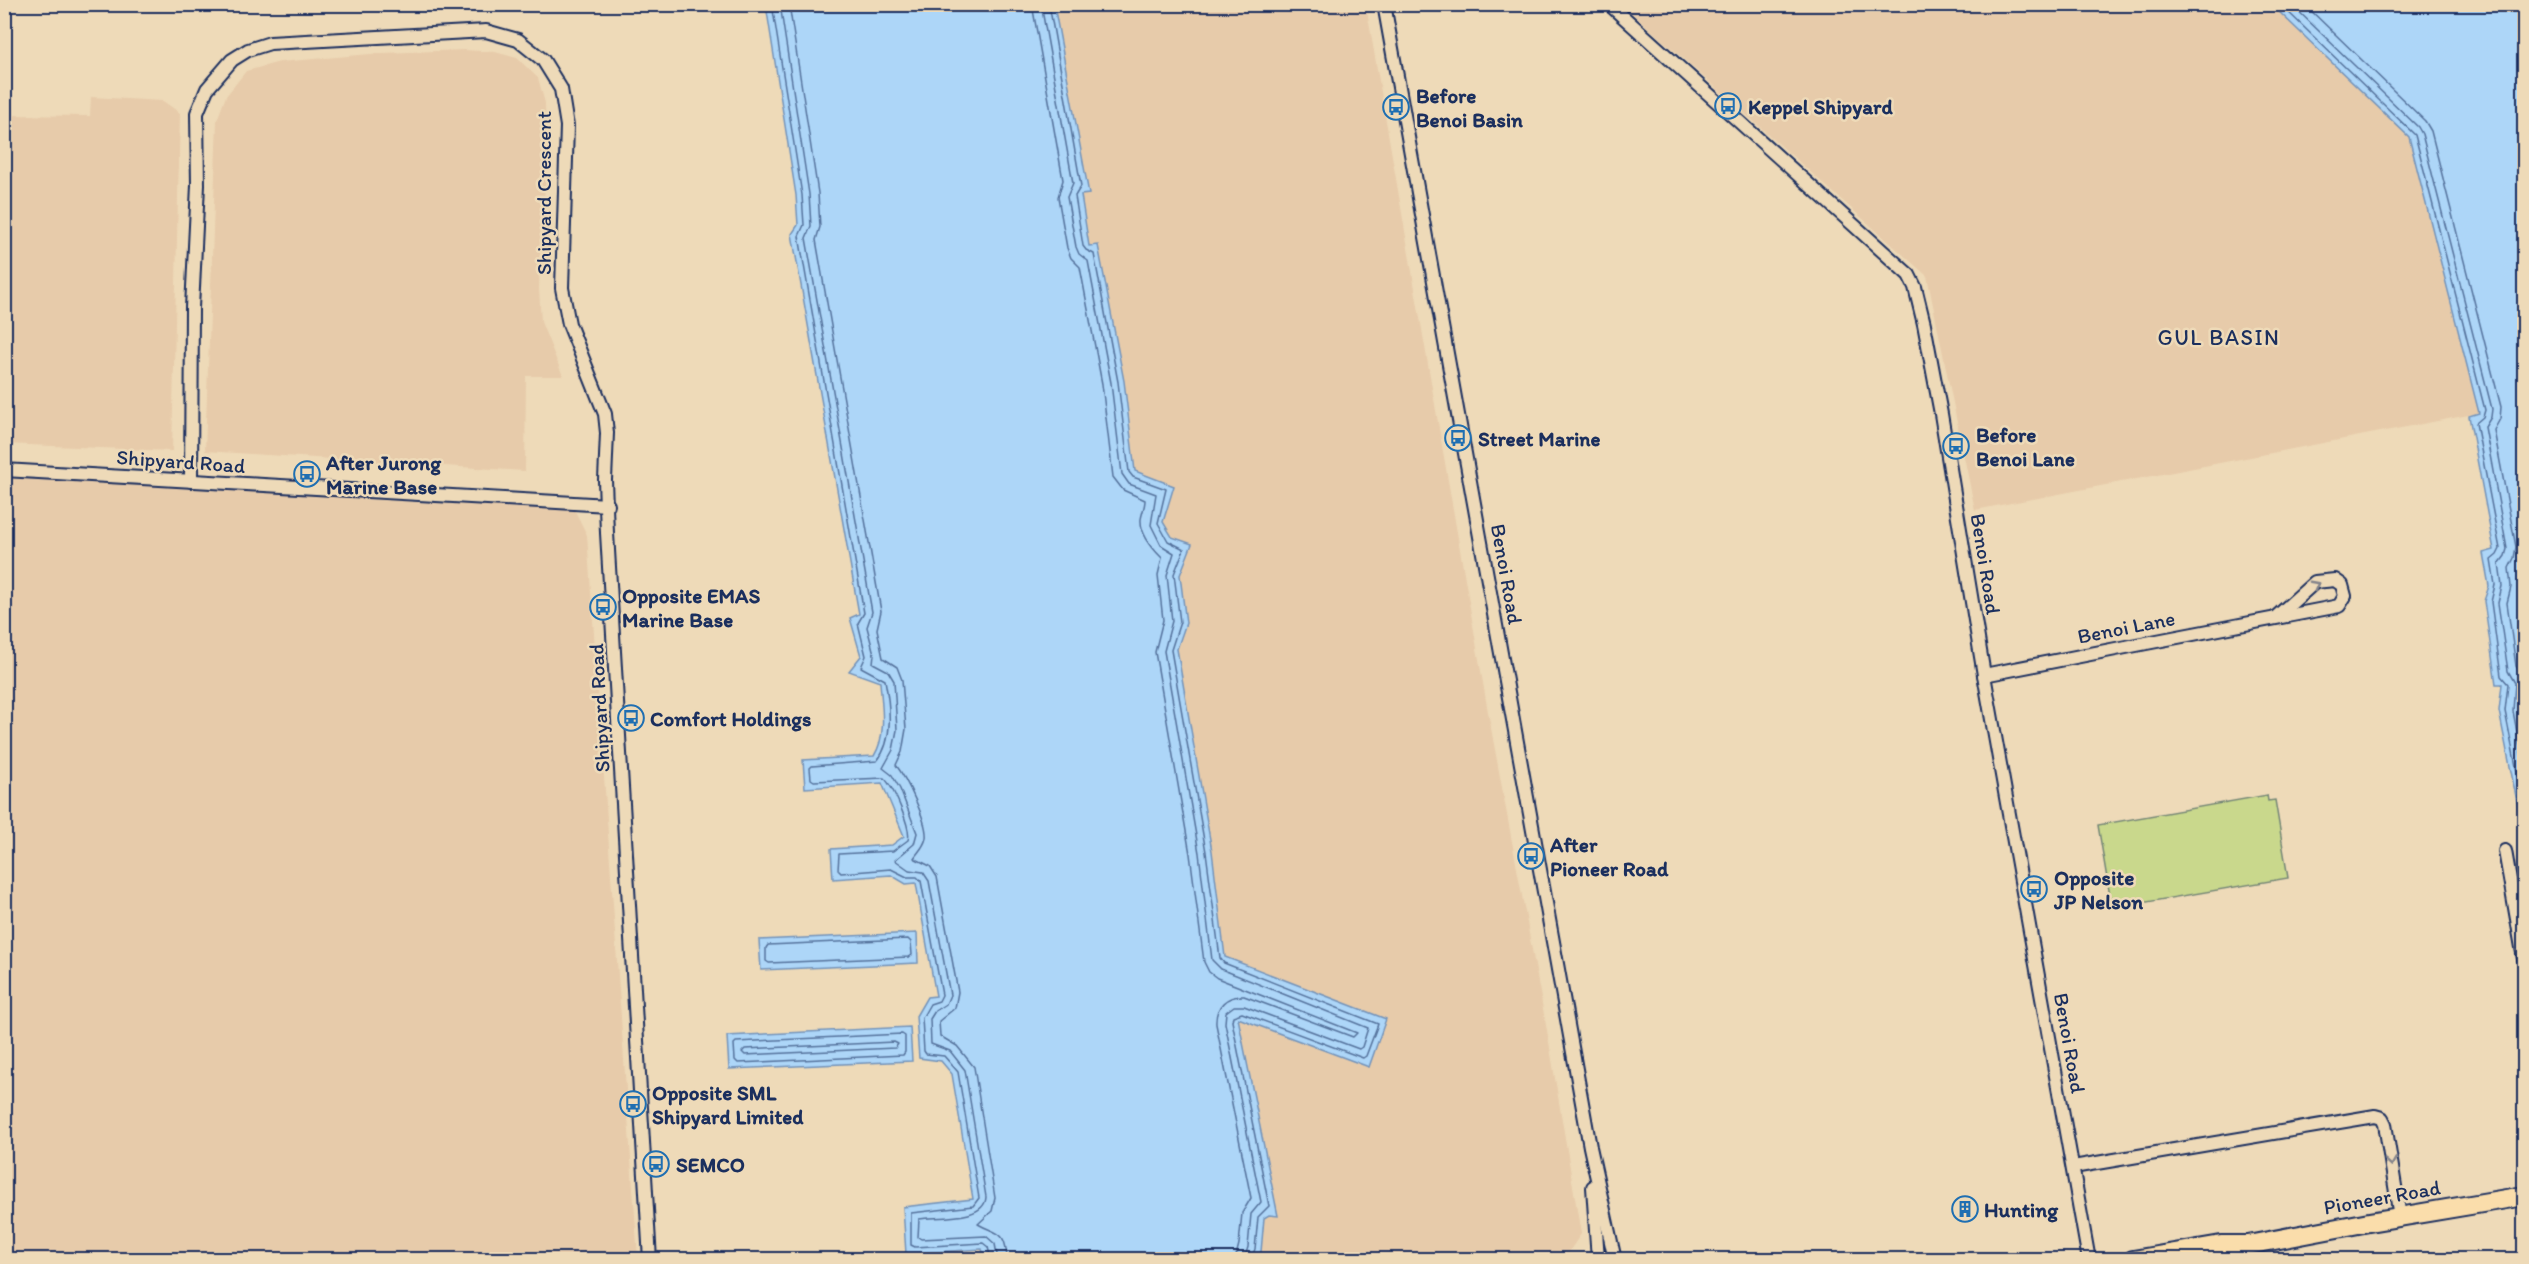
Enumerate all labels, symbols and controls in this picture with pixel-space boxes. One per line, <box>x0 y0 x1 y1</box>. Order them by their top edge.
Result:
place label: Before Benoi Basin <box>1416 83 1523 132</box>
bus stop icon: Keppel Shipyard <box>1713 91 1743 121</box>
bus stop icon: Before Benoi Basin <box>1381 92 1411 122</box>
place label: Keppel Shipyard <box>1748 94 1893 120</box>
street label: Shipyard Crescent <box>531 111 556 275</box>
district label: GUL BASIN <box>2158 324 2280 351</box>
place label: Before Benoi Lane <box>1976 422 2075 471</box>
bus stop icon: Street Marine <box>1443 423 1473 453</box>
place label: Street Marine <box>1478 426 1601 451</box>
bus stop icon: Before Benoi Lane <box>1941 431 1971 461</box>
street label: Shipyard Road <box>116 444 247 478</box>
place label: After Jurong Marine Base <box>325 450 442 499</box>
bus stop icon: After Jurong Marine Base <box>292 459 322 489</box>
street label: Benoi Road <box>1966 512 2006 617</box>
street label: Benoi Road <box>1486 522 1528 627</box>
one-way arrow <box>2309 581 2320 592</box>
place label: Opposite EMAS Marine Base <box>622 583 761 632</box>
bus stop icon: Opposite EMAS Marine Base <box>588 592 618 622</box>
street label: Benoi Lane <box>2075 605 2177 649</box>
street label: Shipyard Road <box>583 642 615 773</box>
bus stop icon: Comfort Holdings <box>616 703 646 733</box>
place label: Comfort Holdings <box>650 706 811 732</box>
place label: After Pioneer Road <box>1549 832 1669 881</box>
bus stop icon: After Pioneer Road <box>1516 841 1546 871</box>
place label: Opposite JP Nelson <box>2053 865 2143 914</box>
bus stop icon: Opposite JP Nelson <box>2019 874 2049 904</box>
street label: Benoi Road <box>2049 991 2091 1096</box>
place label: Opposite SML Shipyard Limited <box>652 1080 804 1130</box>
bus stop icon: Opposite SML Shipyard Limited <box>618 1089 648 1119</box>
bus stop icon: SEMCO <box>641 1149 671 1179</box>
place label: SEMCO <box>676 1152 745 1177</box>
one-way arrow <box>2385 1157 2397 1167</box>
street label: Pioneer Road <box>2322 1174 2443 1220</box>
building icon: Hunting <box>1950 1194 1980 1224</box>
place label: Hunting <box>1984 1197 2059 1223</box>

